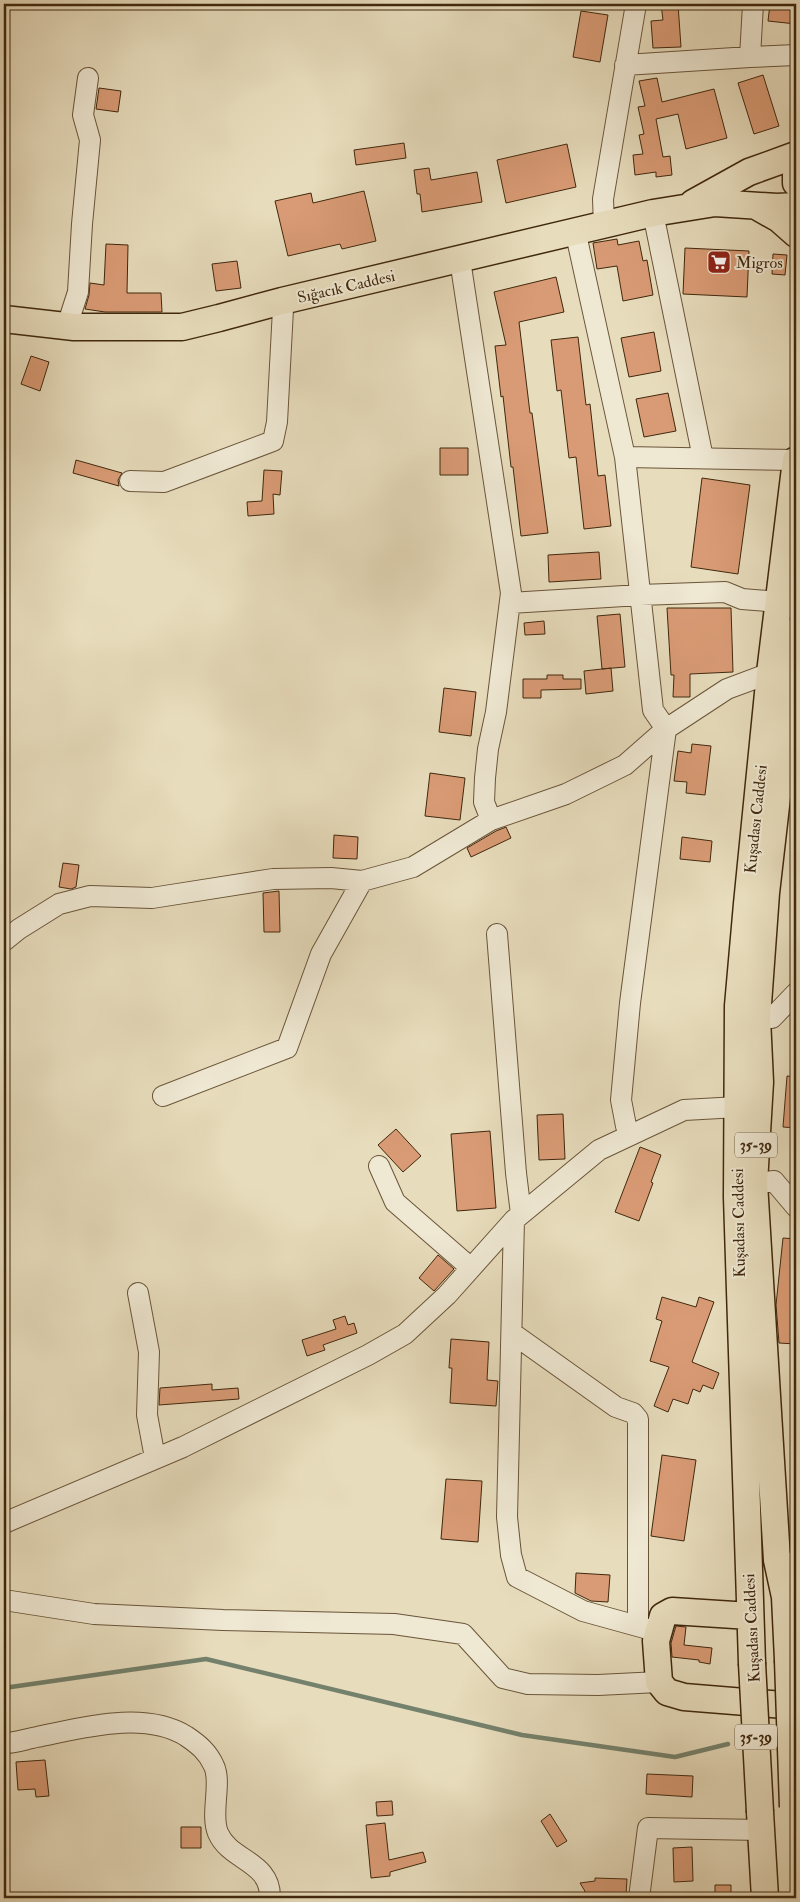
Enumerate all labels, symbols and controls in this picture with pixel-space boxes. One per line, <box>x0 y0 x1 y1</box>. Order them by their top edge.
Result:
supermarket icon: Migros <box>706 249 732 275</box>
place label: Migros <box>736 253 783 273</box>
street label: Sığacık Caddesi <box>295 266 397 308</box>
street label: Kuşadası Caddesi <box>740 764 772 874</box>
road number: 35-39 <box>735 1132 777 1158</box>
street label: Kuşadası Caddesi <box>728 1168 750 1278</box>
street label: Kuşadası Caddesi <box>739 1573 765 1683</box>
road number: 35-39 <box>735 1724 777 1750</box>

